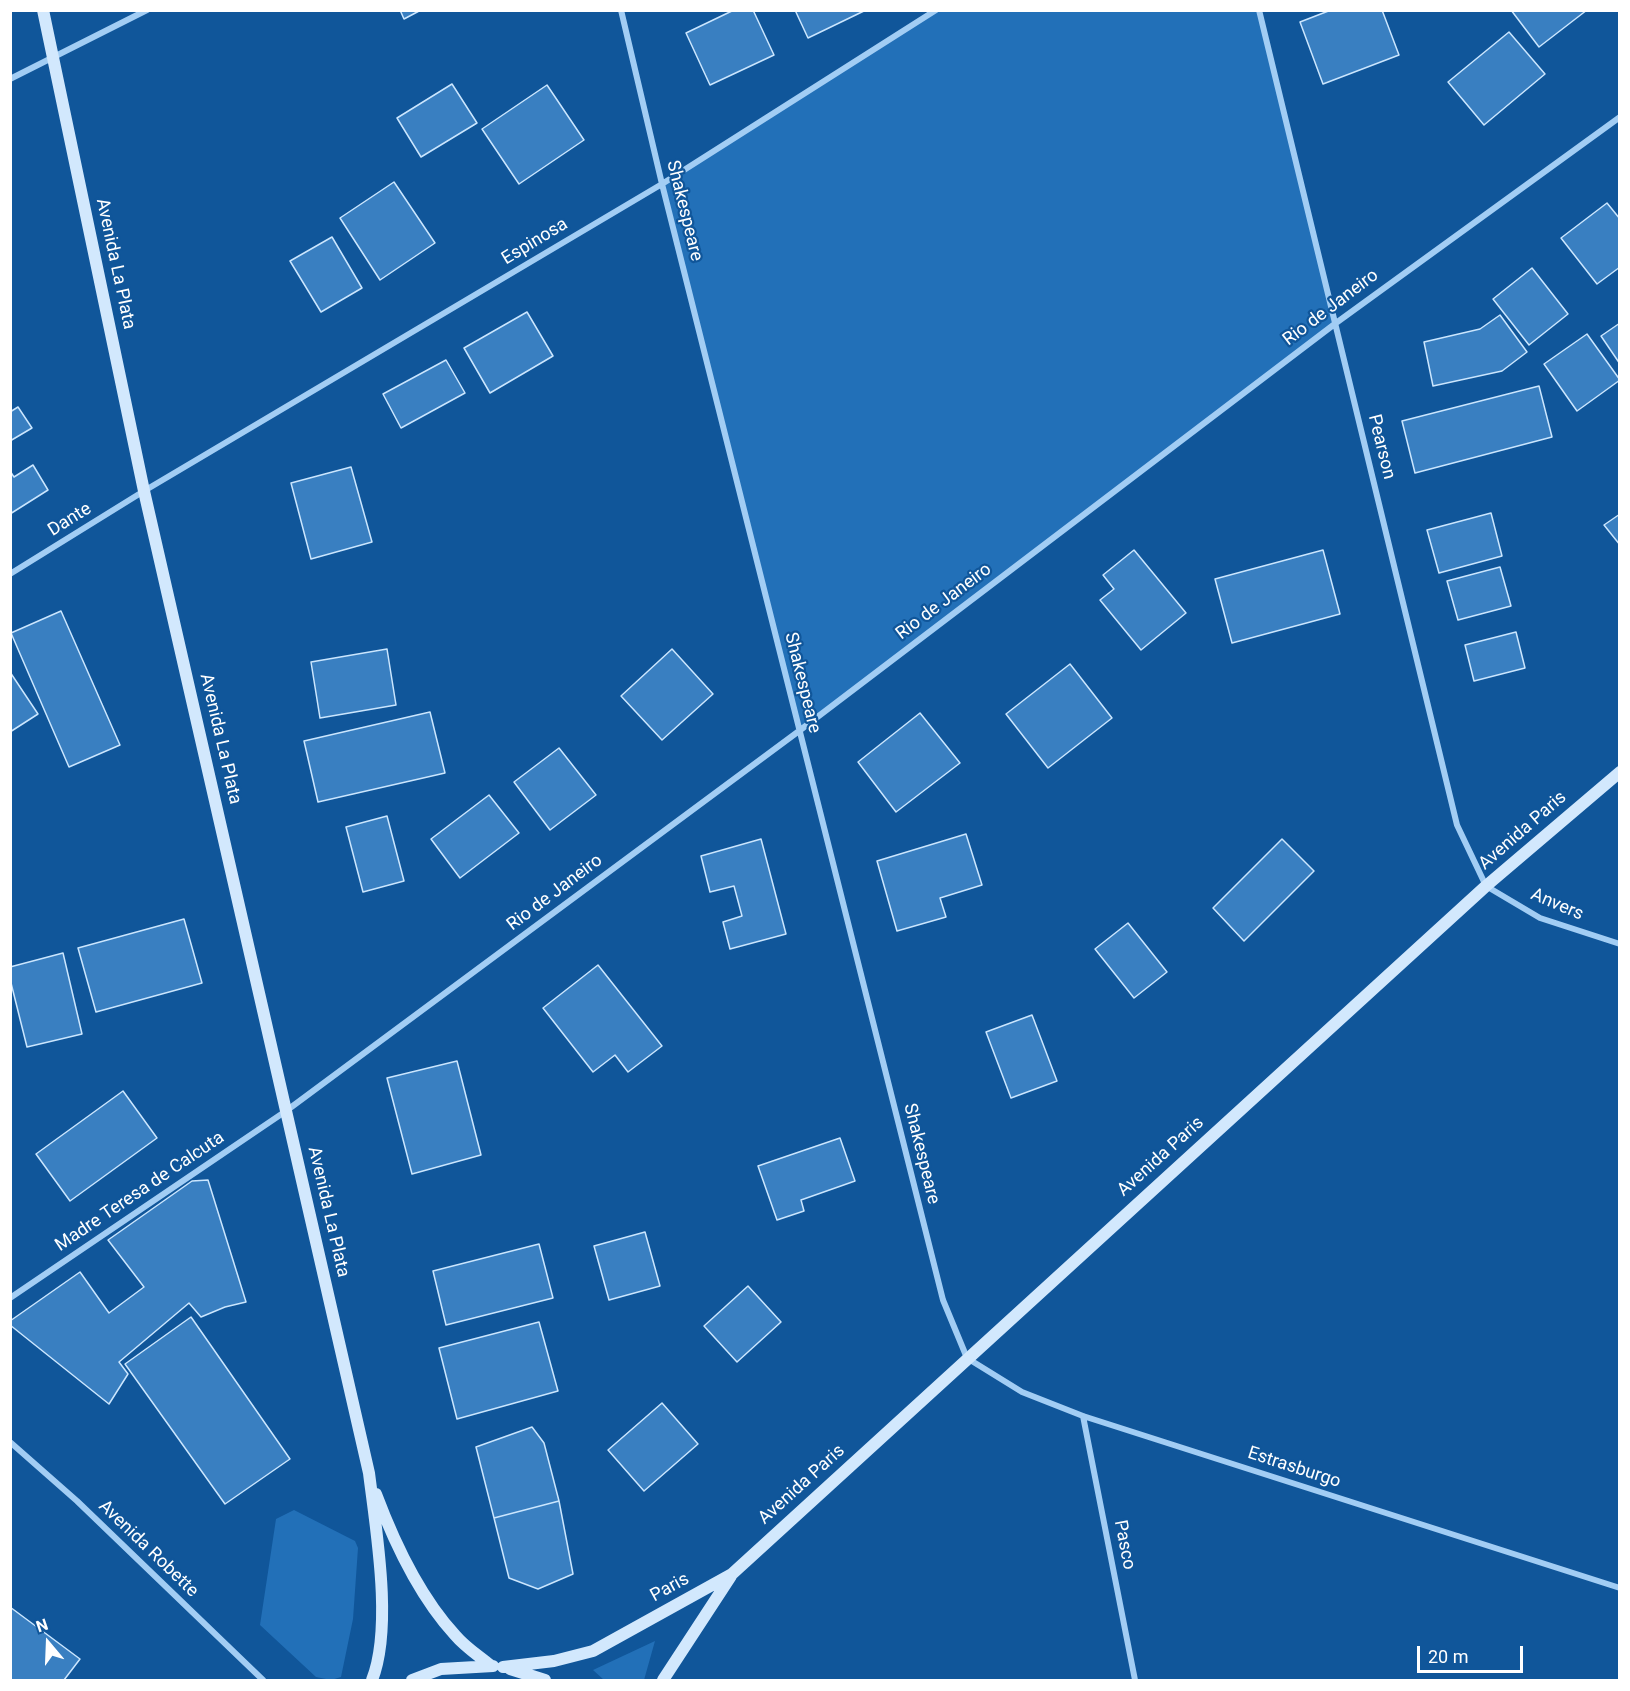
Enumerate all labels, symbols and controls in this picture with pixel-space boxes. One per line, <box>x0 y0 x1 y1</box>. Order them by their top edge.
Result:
street label: Shakespeare <box>661 158 707 264</box>
street label: Avenida La Plata <box>91 197 139 331</box>
street label: Espinosa <box>498 214 572 270</box>
street label: Rio de Janeiro <box>1279 265 1383 351</box>
street label: Pearson <box>1363 412 1399 482</box>
street label: Dante <box>44 498 96 542</box>
street label: Rio de Janeiro <box>892 559 996 645</box>
street label: Shakespeare <box>779 630 825 736</box>
street label: Avenida La Plata <box>194 672 246 806</box>
street label: Avenida Paris <box>1475 787 1571 875</box>
street label: Rio de Janeiro <box>503 850 607 936</box>
street label: Anvers <box>1527 884 1587 926</box>
street label: Shakespeare <box>898 1101 944 1207</box>
street label: Avenida Paris <box>1113 1113 1209 1201</box>
street label: Madre Teresa de Calcuta <box>51 1127 229 1257</box>
street label: Avenida La Plata <box>302 1145 354 1279</box>
street label: Avenida Paris <box>754 1441 850 1529</box>
street label: Estrasburgo <box>1245 1443 1343 1493</box>
street label: Avenida Robette <box>94 1496 202 1602</box>
street label: Pasco <box>1109 1518 1139 1572</box>
street label: Paris <box>647 1569 693 1607</box>
north arrow <box>18 1613 78 1673</box>
text: N <box>34 1615 50 1636</box>
scale bar <box>1420 1634 1526 1672</box>
text: 20 m <box>1428 1646 1468 1667</box>

